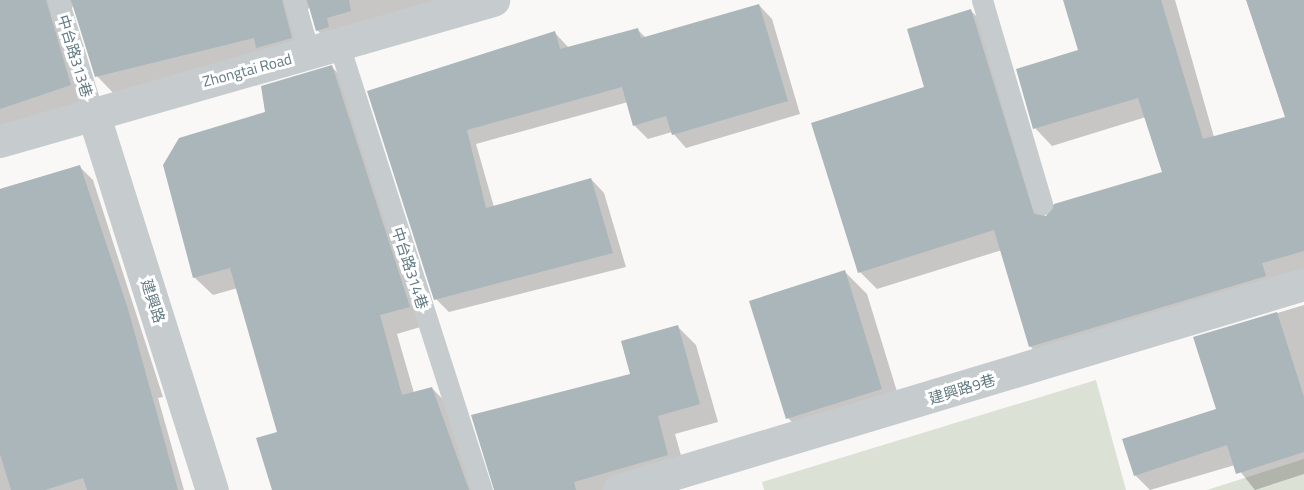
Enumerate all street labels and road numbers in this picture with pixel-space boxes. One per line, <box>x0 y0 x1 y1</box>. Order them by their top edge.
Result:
street label: 中台路313巷 <box>54 13 96 99</box>
street label: Zhongtai Road <box>200 49 294 91</box>
street label: 中台路314巷 <box>388 225 432 311</box>
street label: 建興路 <box>137 277 169 325</box>
street label: 建興路9巷 <box>927 370 997 408</box>

